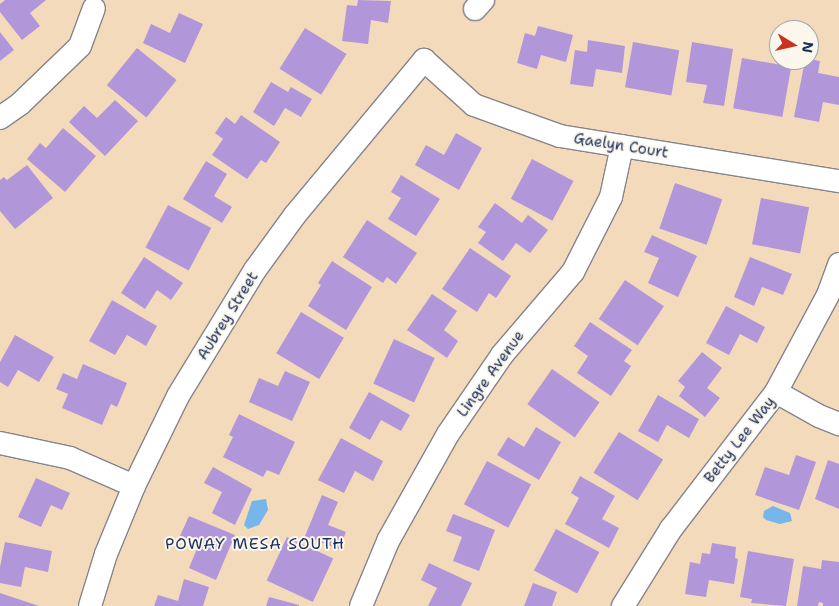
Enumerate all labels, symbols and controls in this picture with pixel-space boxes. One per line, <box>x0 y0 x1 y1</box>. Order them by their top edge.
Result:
north arrow <box>769 20 819 70</box>
text: N <box>798 40 818 54</box>
street label: Gaelyn Court <box>572 130 670 162</box>
street label: Aubrey Street <box>194 269 262 363</box>
street label: Lingre Avenue <box>454 327 528 421</box>
street label: Betty Lee Way <box>701 393 779 487</box>
district label: POWAY MESA SOUTH <box>163 534 347 554</box>

